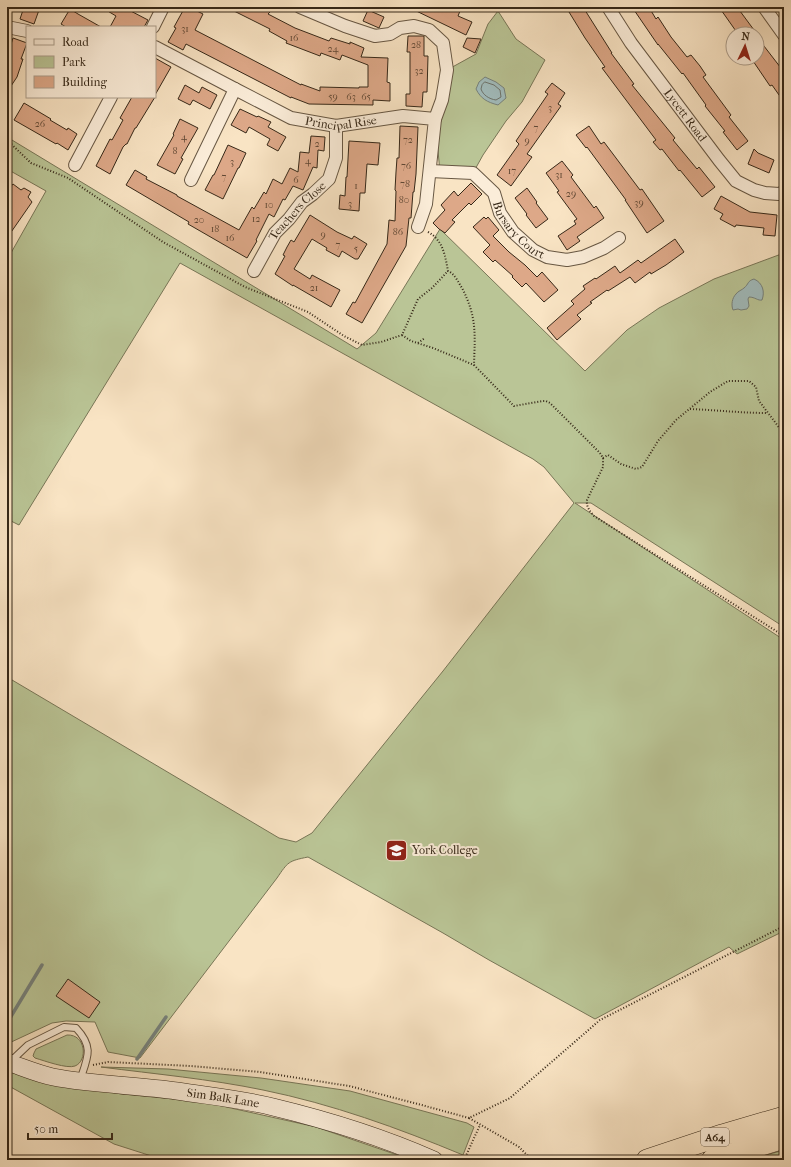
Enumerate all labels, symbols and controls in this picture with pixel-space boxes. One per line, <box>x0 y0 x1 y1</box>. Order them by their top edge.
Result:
house number: 31 <box>181 23 189 35</box>
legend <box>26 26 156 98</box>
north arrow <box>725 26 765 66</box>
text: N <box>741 30 751 43</box>
house number: 16 <box>290 32 299 44</box>
text: Road <box>62 35 89 49</box>
house number: 28 <box>411 39 421 51</box>
house number: 24 <box>327 43 340 55</box>
text: Park <box>62 55 87 69</box>
house number: 32 <box>414 65 424 77</box>
text: Building <box>62 75 107 89</box>
street label: Lycett Road <box>661 86 710 145</box>
house number: 59 <box>328 91 338 103</box>
house number: 63 <box>346 91 356 103</box>
house number: 65 <box>361 91 371 103</box>
house number: 3 <box>548 102 552 114</box>
street label: Principal Rise <box>304 113 378 133</box>
house number: 26 <box>35 118 46 130</box>
house number: 7 <box>534 122 539 134</box>
house number: 4 <box>181 131 188 143</box>
house number: 72 <box>403 134 413 146</box>
house number: 9 <box>524 135 530 147</box>
house number: 2 <box>314 138 320 150</box>
house number: 8 <box>172 145 178 157</box>
house number: 4 <box>305 155 312 167</box>
house number: 3 <box>230 156 234 168</box>
house number: 76 <box>401 160 412 172</box>
house number: 17 <box>508 165 516 177</box>
house number: 31 <box>555 169 563 181</box>
house number: 7 <box>222 171 227 183</box>
house number: 6 <box>293 174 299 186</box>
house number: 78 <box>400 178 410 190</box>
street label: Teachers Close <box>266 179 329 242</box>
house number: 1 <box>354 180 358 192</box>
house number: 29 <box>566 188 576 200</box>
house number: 80 <box>399 194 409 206</box>
house number: 39 <box>634 197 644 209</box>
house number: 3 <box>348 198 352 210</box>
house number: 10 <box>264 199 274 211</box>
street label: Bursary Court <box>490 199 548 262</box>
house number: 12 <box>252 213 260 225</box>
house number: 20 <box>194 214 204 226</box>
house number: 18 <box>211 223 219 235</box>
house number: 86 <box>393 226 404 238</box>
house number: 9 <box>320 229 326 241</box>
house number: 16 <box>226 232 235 244</box>
house number: 7 <box>336 239 341 251</box>
house number: 5 <box>354 243 358 255</box>
house number: 21 <box>310 282 318 294</box>
school or university icon: York College <box>383 837 409 863</box>
place label: York College <box>411 843 478 857</box>
street label: Sim Balk Lane <box>186 1086 261 1111</box>
scale bar <box>28 1115 112 1141</box>
text: 50 m <box>34 1122 58 1136</box>
road number: A64 <box>701 1128 729 1146</box>

